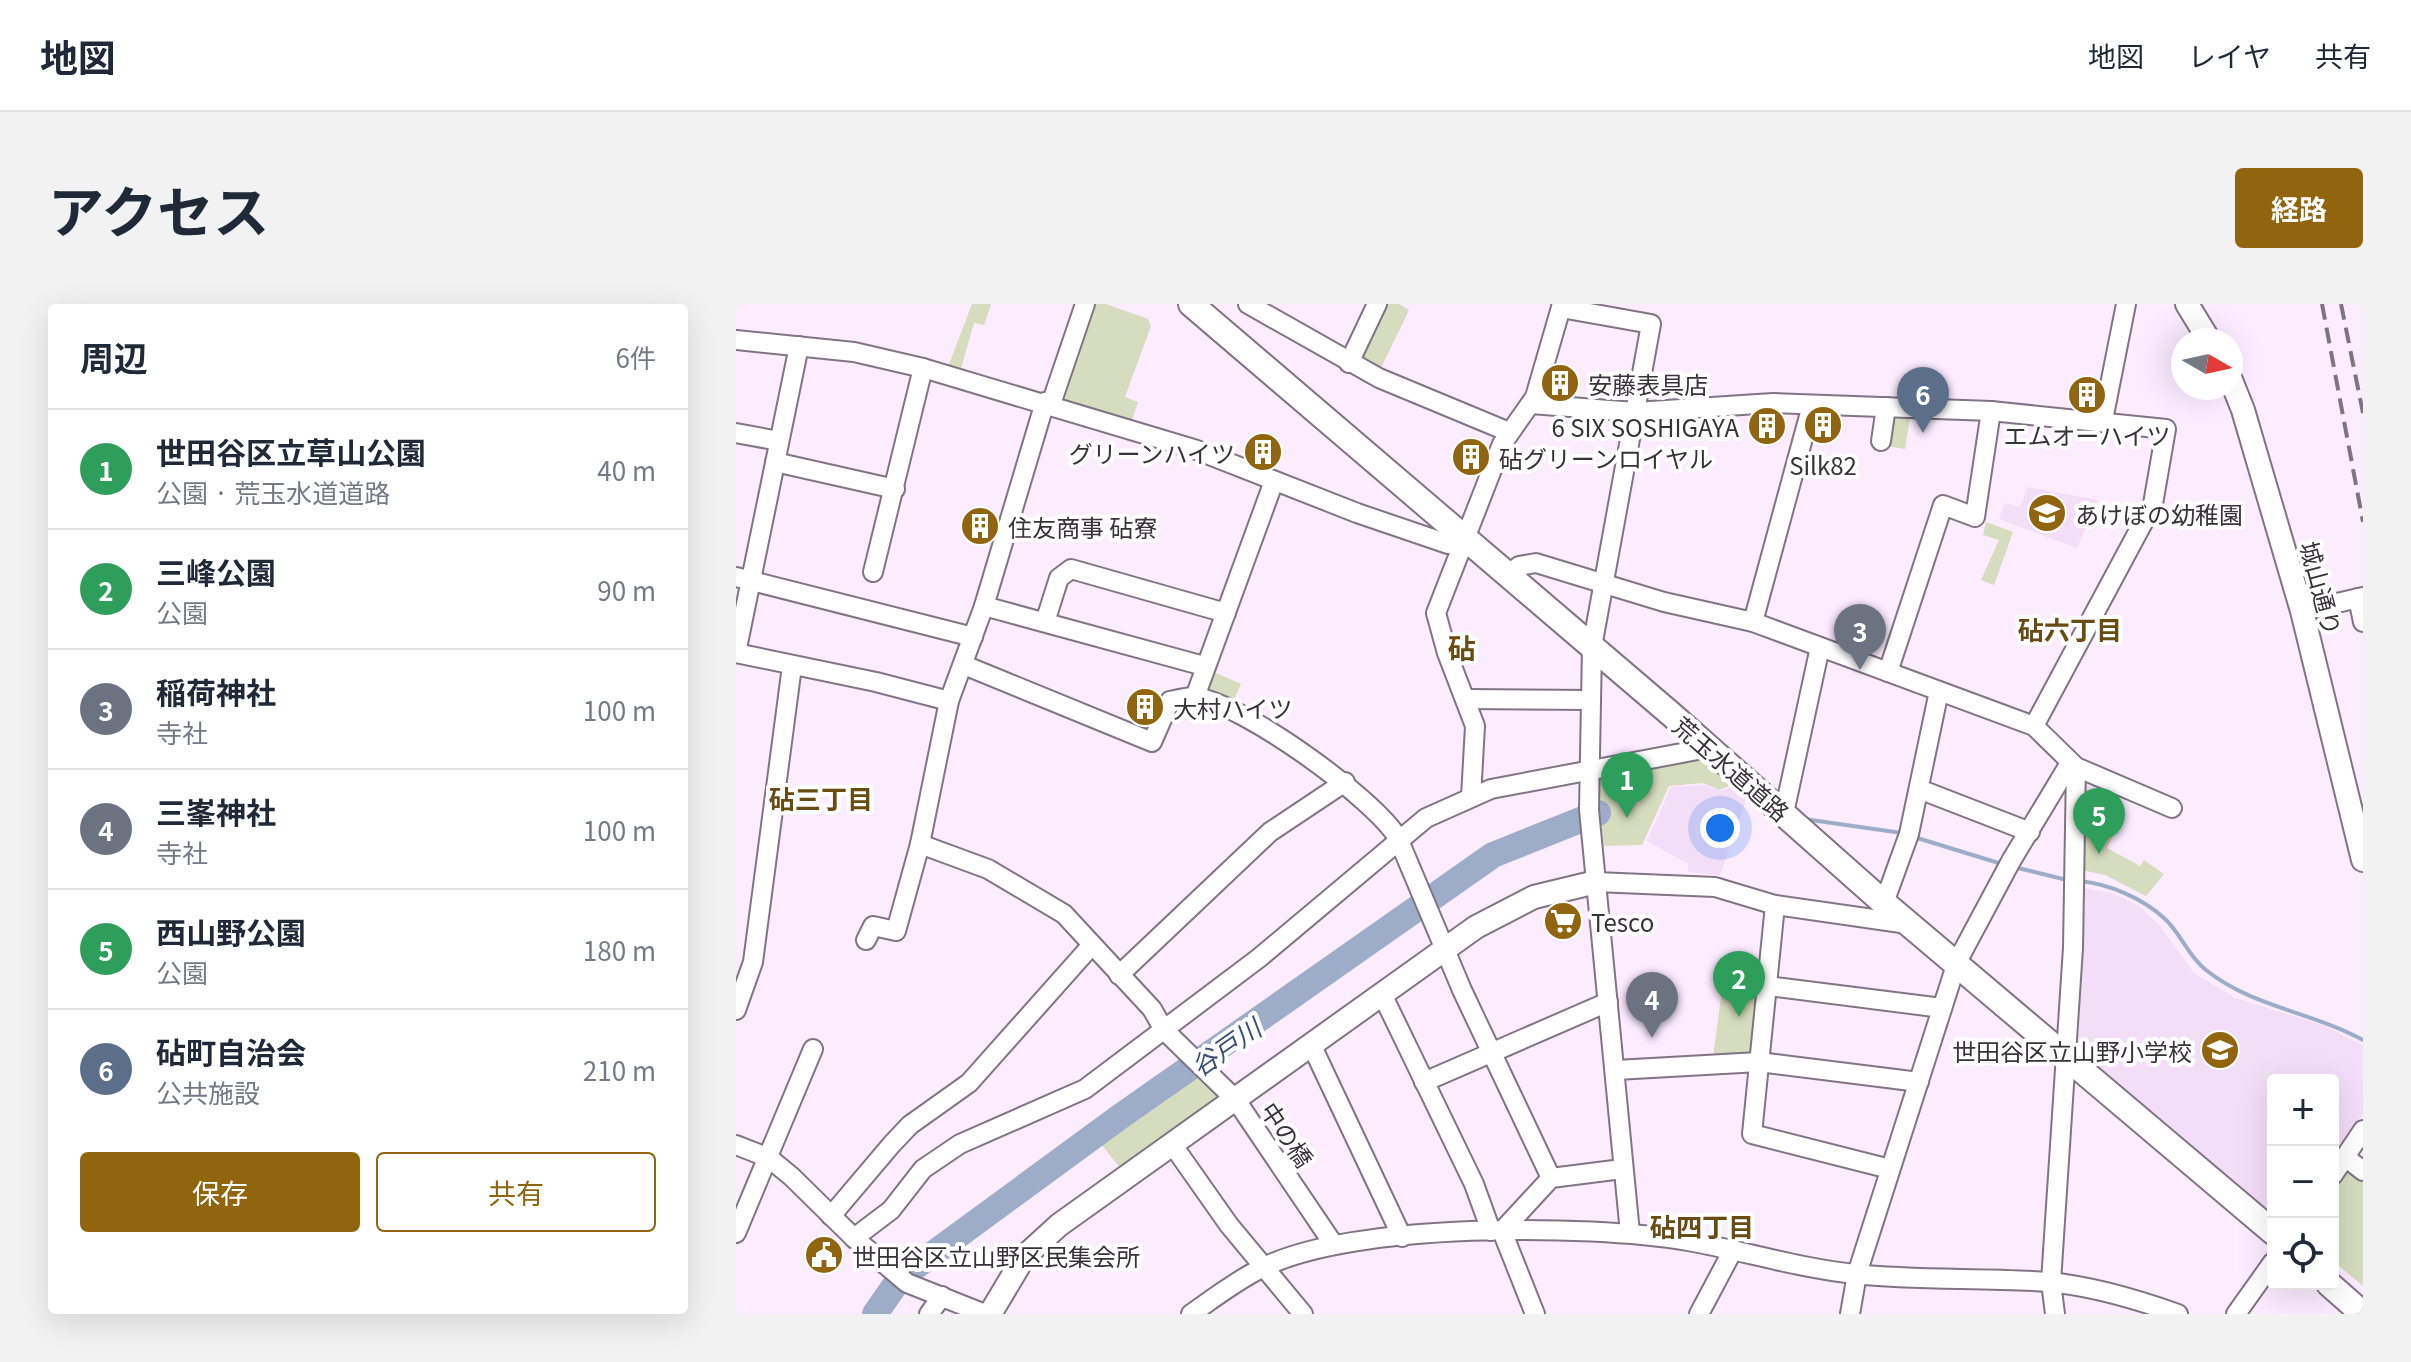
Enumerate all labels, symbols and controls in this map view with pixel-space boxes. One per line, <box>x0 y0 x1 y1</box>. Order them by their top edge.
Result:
text: 地図 <box>40 28 116 83</box>
text: 地図 <box>2088 35 2144 75</box>
text: レイヤ <box>2188 35 2271 75</box>
text: 共有 <box>2315 35 2371 75</box>
text: アクセス <box>48 168 269 249</box>
button: 経路 <box>2235 168 2363 248</box>
north arrow <box>2171 328 2243 400</box>
text: 周辺 <box>80 332 148 381</box>
text: 6件 <box>616 338 656 375</box>
building icon: 安藤表具店 <box>1539 362 1581 404</box>
place label: 安藤表具店 <box>1588 366 1708 401</box>
pin: 6 <box>1897 367 1949 433</box>
building icon: エムオーハイツ <box>2066 374 2108 416</box>
building icon: Silk82 <box>1802 404 1844 446</box>
building icon: 6 SIX SOSHIGAYA <box>1746 405 1788 447</box>
place label: 6 SIX SOSHIGAYA <box>1551 409 1739 444</box>
place label: エムオーハイツ <box>2003 417 2171 452</box>
text: 世田谷区立草山公園 <box>156 429 426 473</box>
building icon: グリーンハイツ <box>1242 431 1284 473</box>
place label: グリーンハイツ <box>1069 435 1235 470</box>
building icon: 砧グリーンロイヤル <box>1450 436 1492 478</box>
place label: 砧グリーンロイヤル <box>1499 440 1713 475</box>
place label: Silk82 <box>1789 447 1857 482</box>
text: 1 <box>98 451 114 488</box>
text: 40 m <box>597 451 656 488</box>
text: 公園 · 荒玉水道道路 <box>156 473 390 510</box>
school or university icon: あけぼの幼稚園 <box>2026 492 2068 534</box>
place label: あけぼの幼稚園 <box>2075 496 2243 531</box>
building icon: 住友商事 砧寮 <box>959 505 1001 547</box>
place label: 住友商事 砧寮 <box>1008 509 1157 544</box>
street label: 城山通り <box>2293 537 2351 639</box>
text: 三峰公園 <box>156 549 276 593</box>
text: 2 <box>98 571 114 608</box>
text: 90 m <box>597 571 656 608</box>
text: 公園 <box>156 593 208 630</box>
pin: 3 <box>1834 604 1886 670</box>
district label: 砧六丁目 <box>2018 610 2122 647</box>
district label: 砧 <box>1448 627 1476 667</box>
text: 稲荷神社 <box>156 669 276 713</box>
building icon: 大村ハイツ <box>1124 686 1166 728</box>
place label: 大村ハイツ <box>1173 690 1293 725</box>
text: 3 <box>98 691 114 728</box>
text: 100 m <box>583 691 656 728</box>
street label: 荒玉水道道路 <box>1666 708 1798 828</box>
text: 寺社 <box>156 713 208 750</box>
pin: 1 <box>1601 752 1653 818</box>
district label: 砧三丁目 <box>769 779 873 816</box>
pin: 5 <box>2073 788 2125 854</box>
text: 三峯神社 <box>156 789 276 833</box>
your location <box>1700 808 1740 848</box>
text: 4 <box>98 811 114 848</box>
text: 100 m <box>583 811 656 848</box>
text: 寺社 <box>156 833 208 870</box>
supermarket icon: Tesco <box>1542 900 1584 942</box>
place label: Tesco <box>1591 904 1654 939</box>
text: 西山野公園 <box>156 909 306 953</box>
text: 5 <box>98 931 114 968</box>
text: 180 m <box>583 931 656 968</box>
pin: 2 <box>1713 951 1765 1017</box>
text: 公園 <box>156 953 208 990</box>
pin: 4 <box>1626 972 1678 1038</box>
water label: 谷戸川 <box>1182 1007 1270 1084</box>
text: 砧町自治会 <box>156 1029 306 1073</box>
school or university icon: 世田谷区立山野小学校 <box>2199 1029 2241 1071</box>
place label: 世田谷区立山野小学校 <box>1952 1033 2192 1068</box>
text: 6 <box>98 1051 114 1088</box>
text: 210 m <box>583 1051 656 1088</box>
text: 公共施設 <box>156 1073 260 1110</box>
map controls <box>2267 1074 2339 1290</box>
button: + <box>2267 1074 2339 1146</box>
street label: 中の橋 <box>1253 1094 1323 1174</box>
button: − <box>2267 1146 2339 1218</box>
button: 保存 <box>80 1152 360 1232</box>
button: 共有 <box>376 1152 656 1232</box>
district label: 砧四丁目 <box>1650 1207 1754 1244</box>
button: locate <box>2267 1218 2339 1290</box>
public building icon: 世田谷区立山野区民集会所 <box>803 1234 845 1276</box>
place label: 世田谷区立山野区民集会所 <box>852 1238 1140 1273</box>

